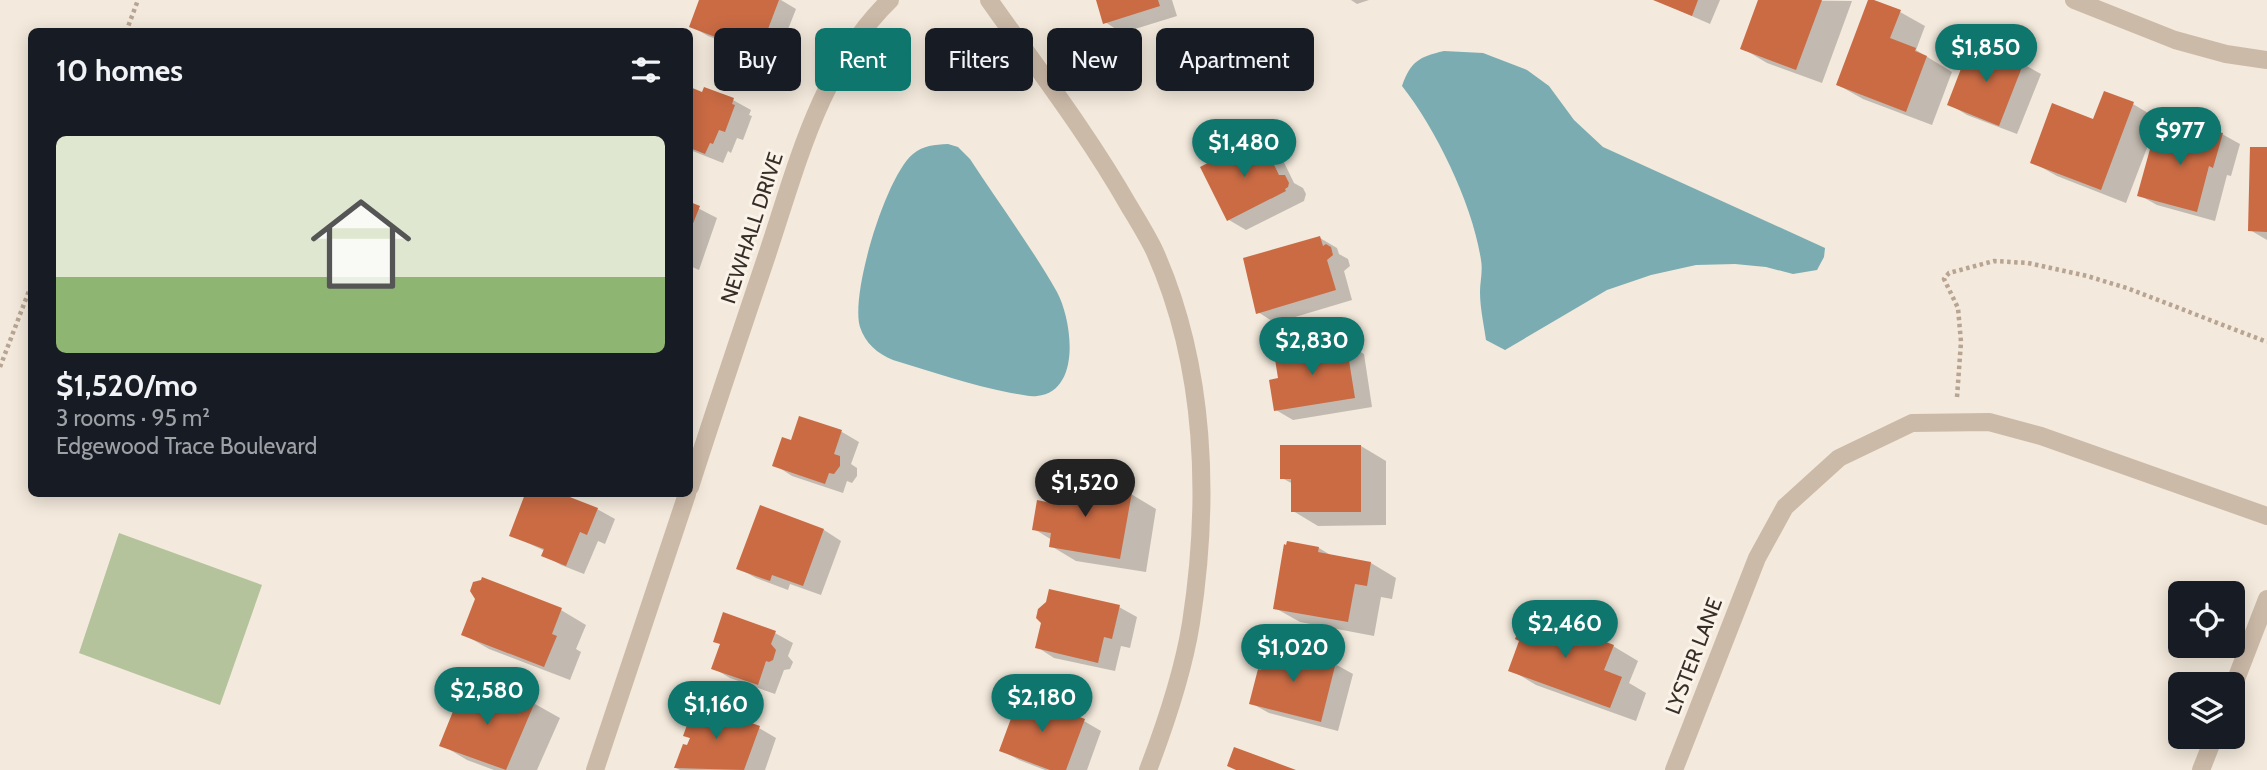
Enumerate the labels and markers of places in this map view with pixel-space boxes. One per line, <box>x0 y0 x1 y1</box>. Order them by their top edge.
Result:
pin: $1,850 <box>1929 24 2043 84</box>
pin: $977 <box>2139 108 2221 167</box>
pin: $1,480 <box>1187 120 1301 179</box>
pin: $2,830 <box>1255 318 1369 377</box>
pin: $1,520 <box>1028 460 1142 519</box>
pin: $2,460 <box>1508 600 1622 660</box>
pin: $1,020 <box>1236 624 1350 684</box>
pin: $2,580 <box>430 668 544 727</box>
pin: $2,180 <box>985 674 1099 734</box>
pin: $1,160 <box>659 682 773 741</box>

